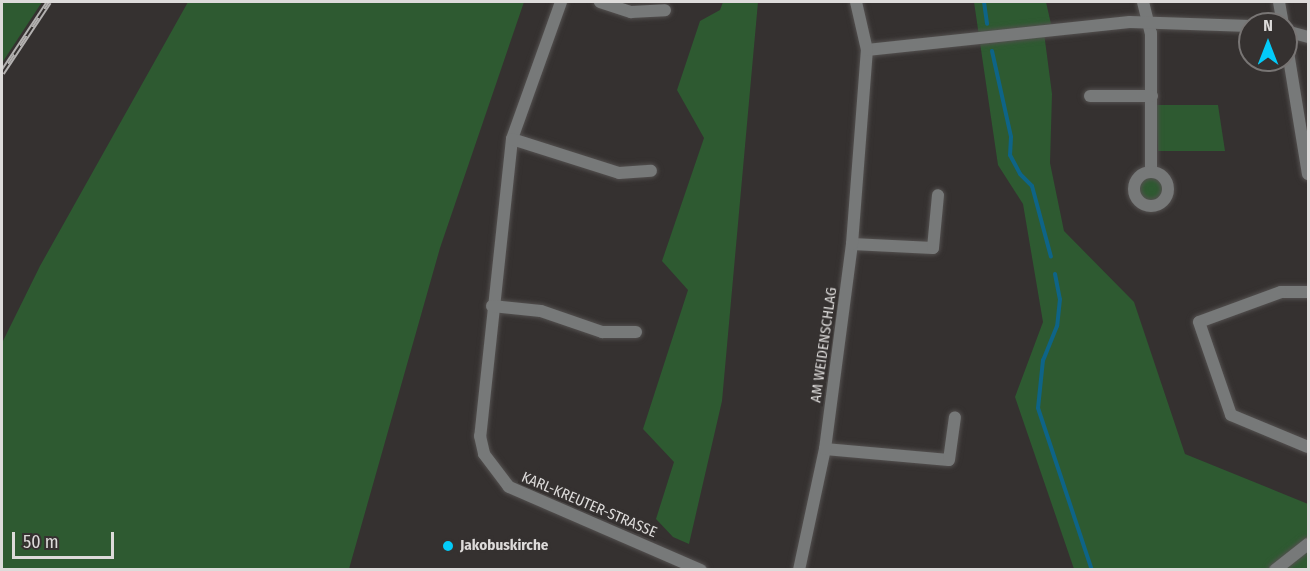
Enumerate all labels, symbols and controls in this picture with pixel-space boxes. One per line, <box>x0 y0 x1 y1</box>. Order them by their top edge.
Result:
north arrow <box>1238 12 1298 72</box>
text: N <box>1263 16 1273 35</box>
street label: AM WEIDENSCHLAG <box>807 286 841 404</box>
street label: KARL-KREUTER-STRASSE <box>519 468 659 542</box>
scale bar <box>15 520 117 558</box>
text: 50 m <box>23 531 59 553</box>
place label: Jakobuskirche <box>460 537 548 555</box>
marker: Jakobuskirche <box>441 539 455 553</box>

